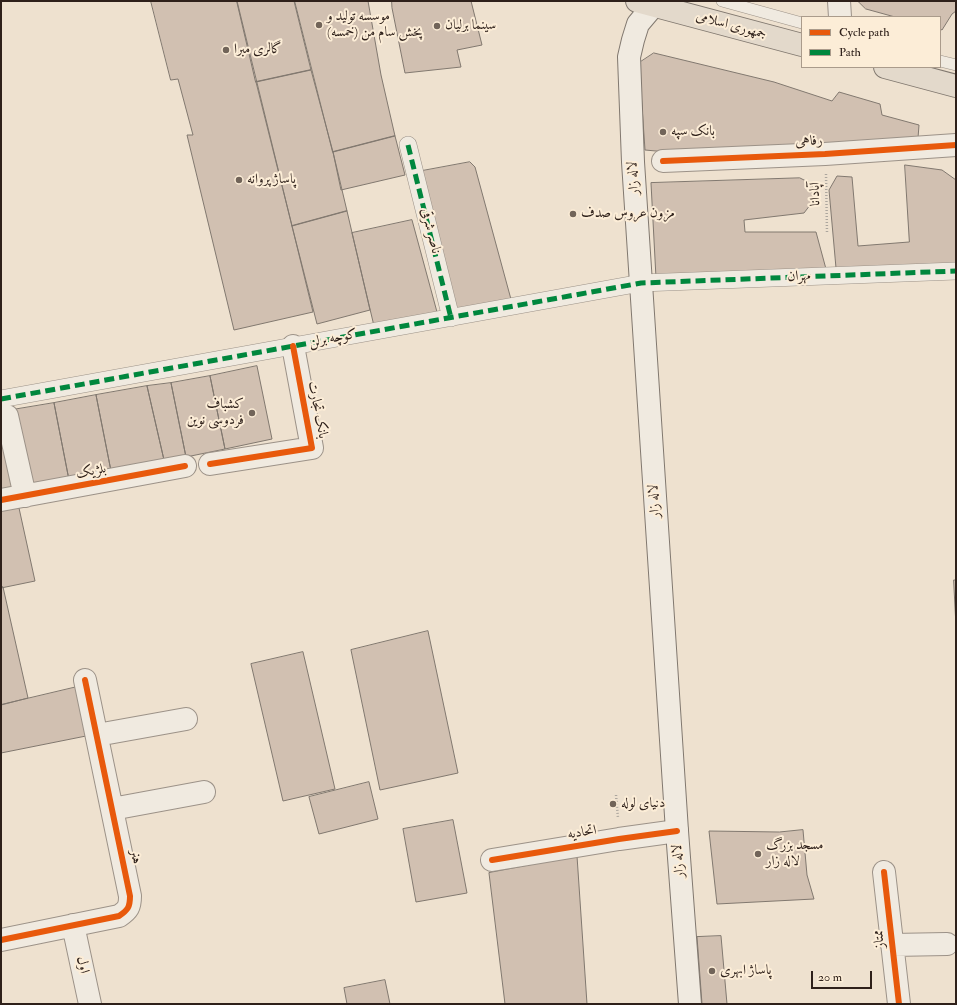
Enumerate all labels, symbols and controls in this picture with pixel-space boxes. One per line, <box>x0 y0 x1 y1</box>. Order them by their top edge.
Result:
place label: موسسه تولید و پخش سام من (خمسه) <box>327 9 423 42</box>
street label: جمهوری اسلامی <box>694 9 768 43</box>
legend <box>801 16 941 68</box>
place label: سینما برلیان <box>445 18 496 34</box>
marker: موسسه تولید و پخش سام من (خمسه) <box>314 20 324 30</box>
marker: سینما برلیان <box>432 21 442 31</box>
text: Cycle path <box>839 25 889 40</box>
place label: گالری مبرا <box>234 42 282 58</box>
marker: گالری مبرا <box>221 45 231 55</box>
text: Path <box>839 45 861 60</box>
place label: بانک سپه <box>671 124 715 140</box>
marker: بانک سپه <box>658 127 668 137</box>
street label: رفاهی <box>795 133 823 151</box>
street label: لاله زار <box>624 161 644 195</box>
place label: پاساژ پروانه <box>247 172 296 188</box>
marker: پاساژ پروانه <box>234 175 244 185</box>
street label: آپادانا <box>807 182 825 206</box>
street label: ناصر شرقی <box>416 206 444 256</box>
place label: مزون عروس صدف <box>581 206 675 222</box>
marker: مزون عروس صدف <box>568 209 578 219</box>
street label: مهران <box>787 268 811 286</box>
street label: کوچه برلن <box>308 327 358 351</box>
street label: بانک تجارت <box>303 380 331 440</box>
place label: کشباف فردوسی نوین <box>187 397 244 430</box>
marker: کشباف فردوسی نوین <box>247 408 257 418</box>
street label: بلژیک <box>74 461 108 483</box>
street label: لاله زار <box>645 484 665 518</box>
place label: دنیای لوله <box>621 796 665 812</box>
marker: دنیای لوله <box>608 799 618 809</box>
street label: اتحادیه <box>566 822 598 844</box>
place label: مسجد بزرگ لاله زار <box>766 838 823 870</box>
street label: لاله زار <box>669 843 689 879</box>
street label: هنر <box>125 848 145 866</box>
marker: مسجد بزرگ لاله زار <box>753 849 763 859</box>
street label: ممتاز <box>871 929 889 949</box>
street label: اول <box>72 955 92 975</box>
place label: پاساژ ابهری <box>720 963 772 979</box>
scale bar <box>813 963 874 989</box>
marker: پاساژ ابهری <box>707 966 717 976</box>
text: 20 m <box>818 970 842 985</box>

